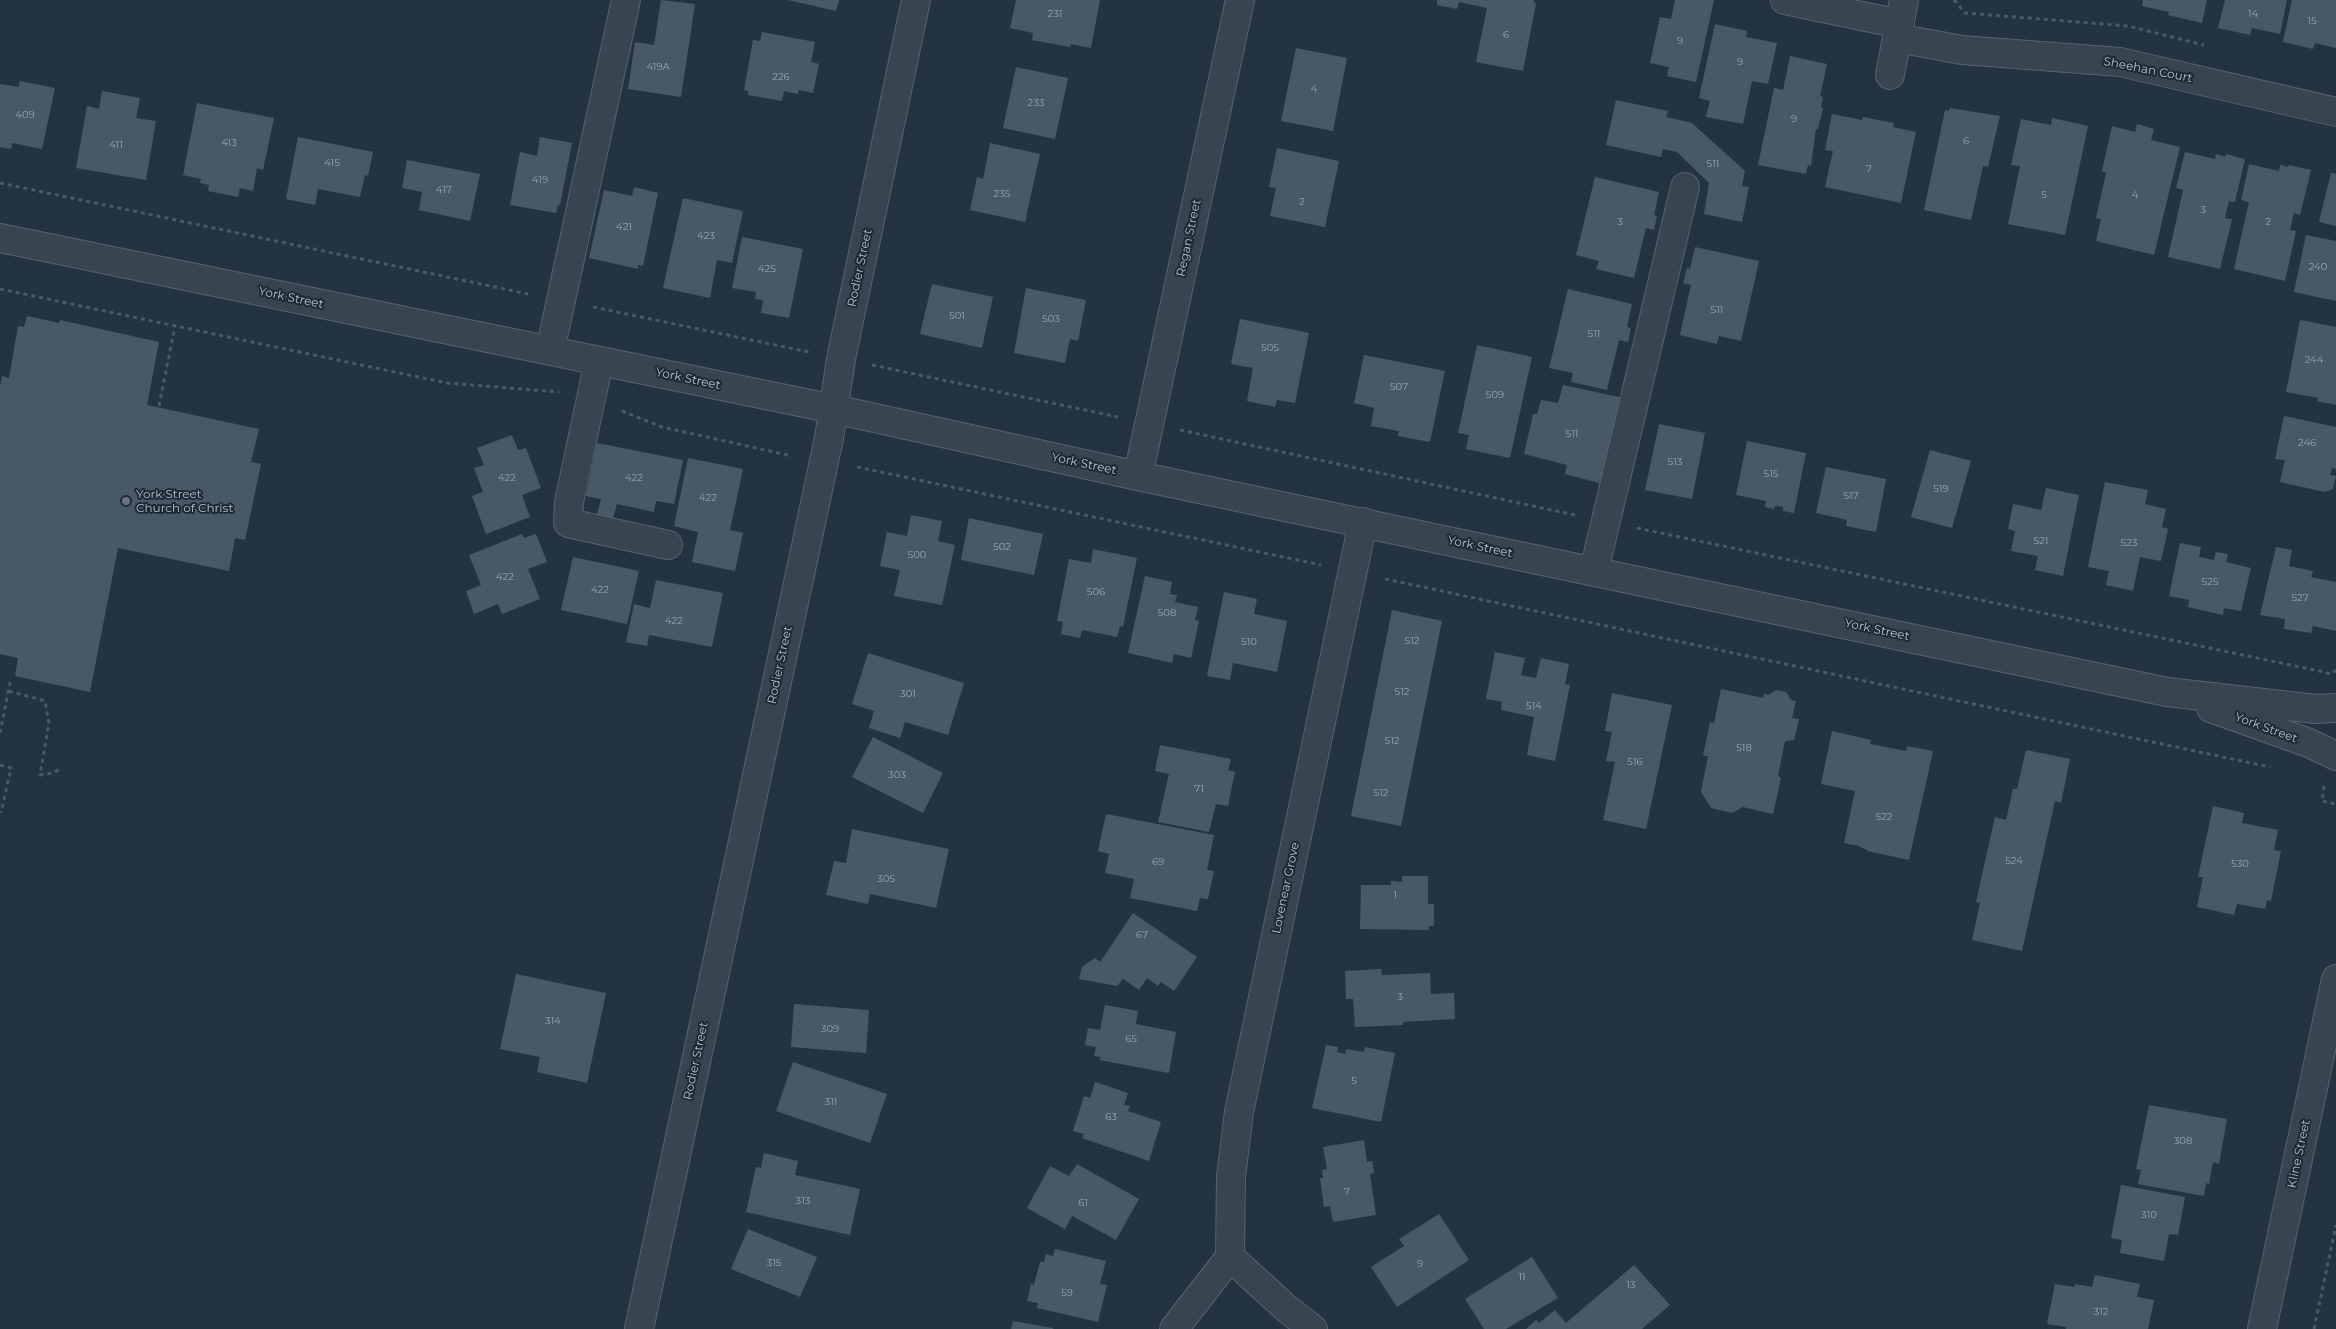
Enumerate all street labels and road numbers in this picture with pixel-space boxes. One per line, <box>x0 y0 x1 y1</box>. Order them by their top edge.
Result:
street label: Sheehan Court <box>2102 54 2194 86</box>
street label: Regan Street <box>1174 198 1204 278</box>
street label: Rodier Street <box>845 228 875 308</box>
street label: York Street <box>257 284 325 312</box>
street label: York Street <box>654 365 722 393</box>
street label: York Street <box>1050 450 1118 478</box>
street label: York Street <box>1446 533 1514 561</box>
street label: York Street <box>1843 616 1911 644</box>
street label: Rodier Street <box>765 625 795 705</box>
street label: York Street <box>2233 710 2299 746</box>
street label: Lovenear Grove <box>1269 841 1303 935</box>
street label: Rodier Street <box>681 1021 711 1101</box>
street label: Kline Street <box>2285 1118 2313 1190</box>

